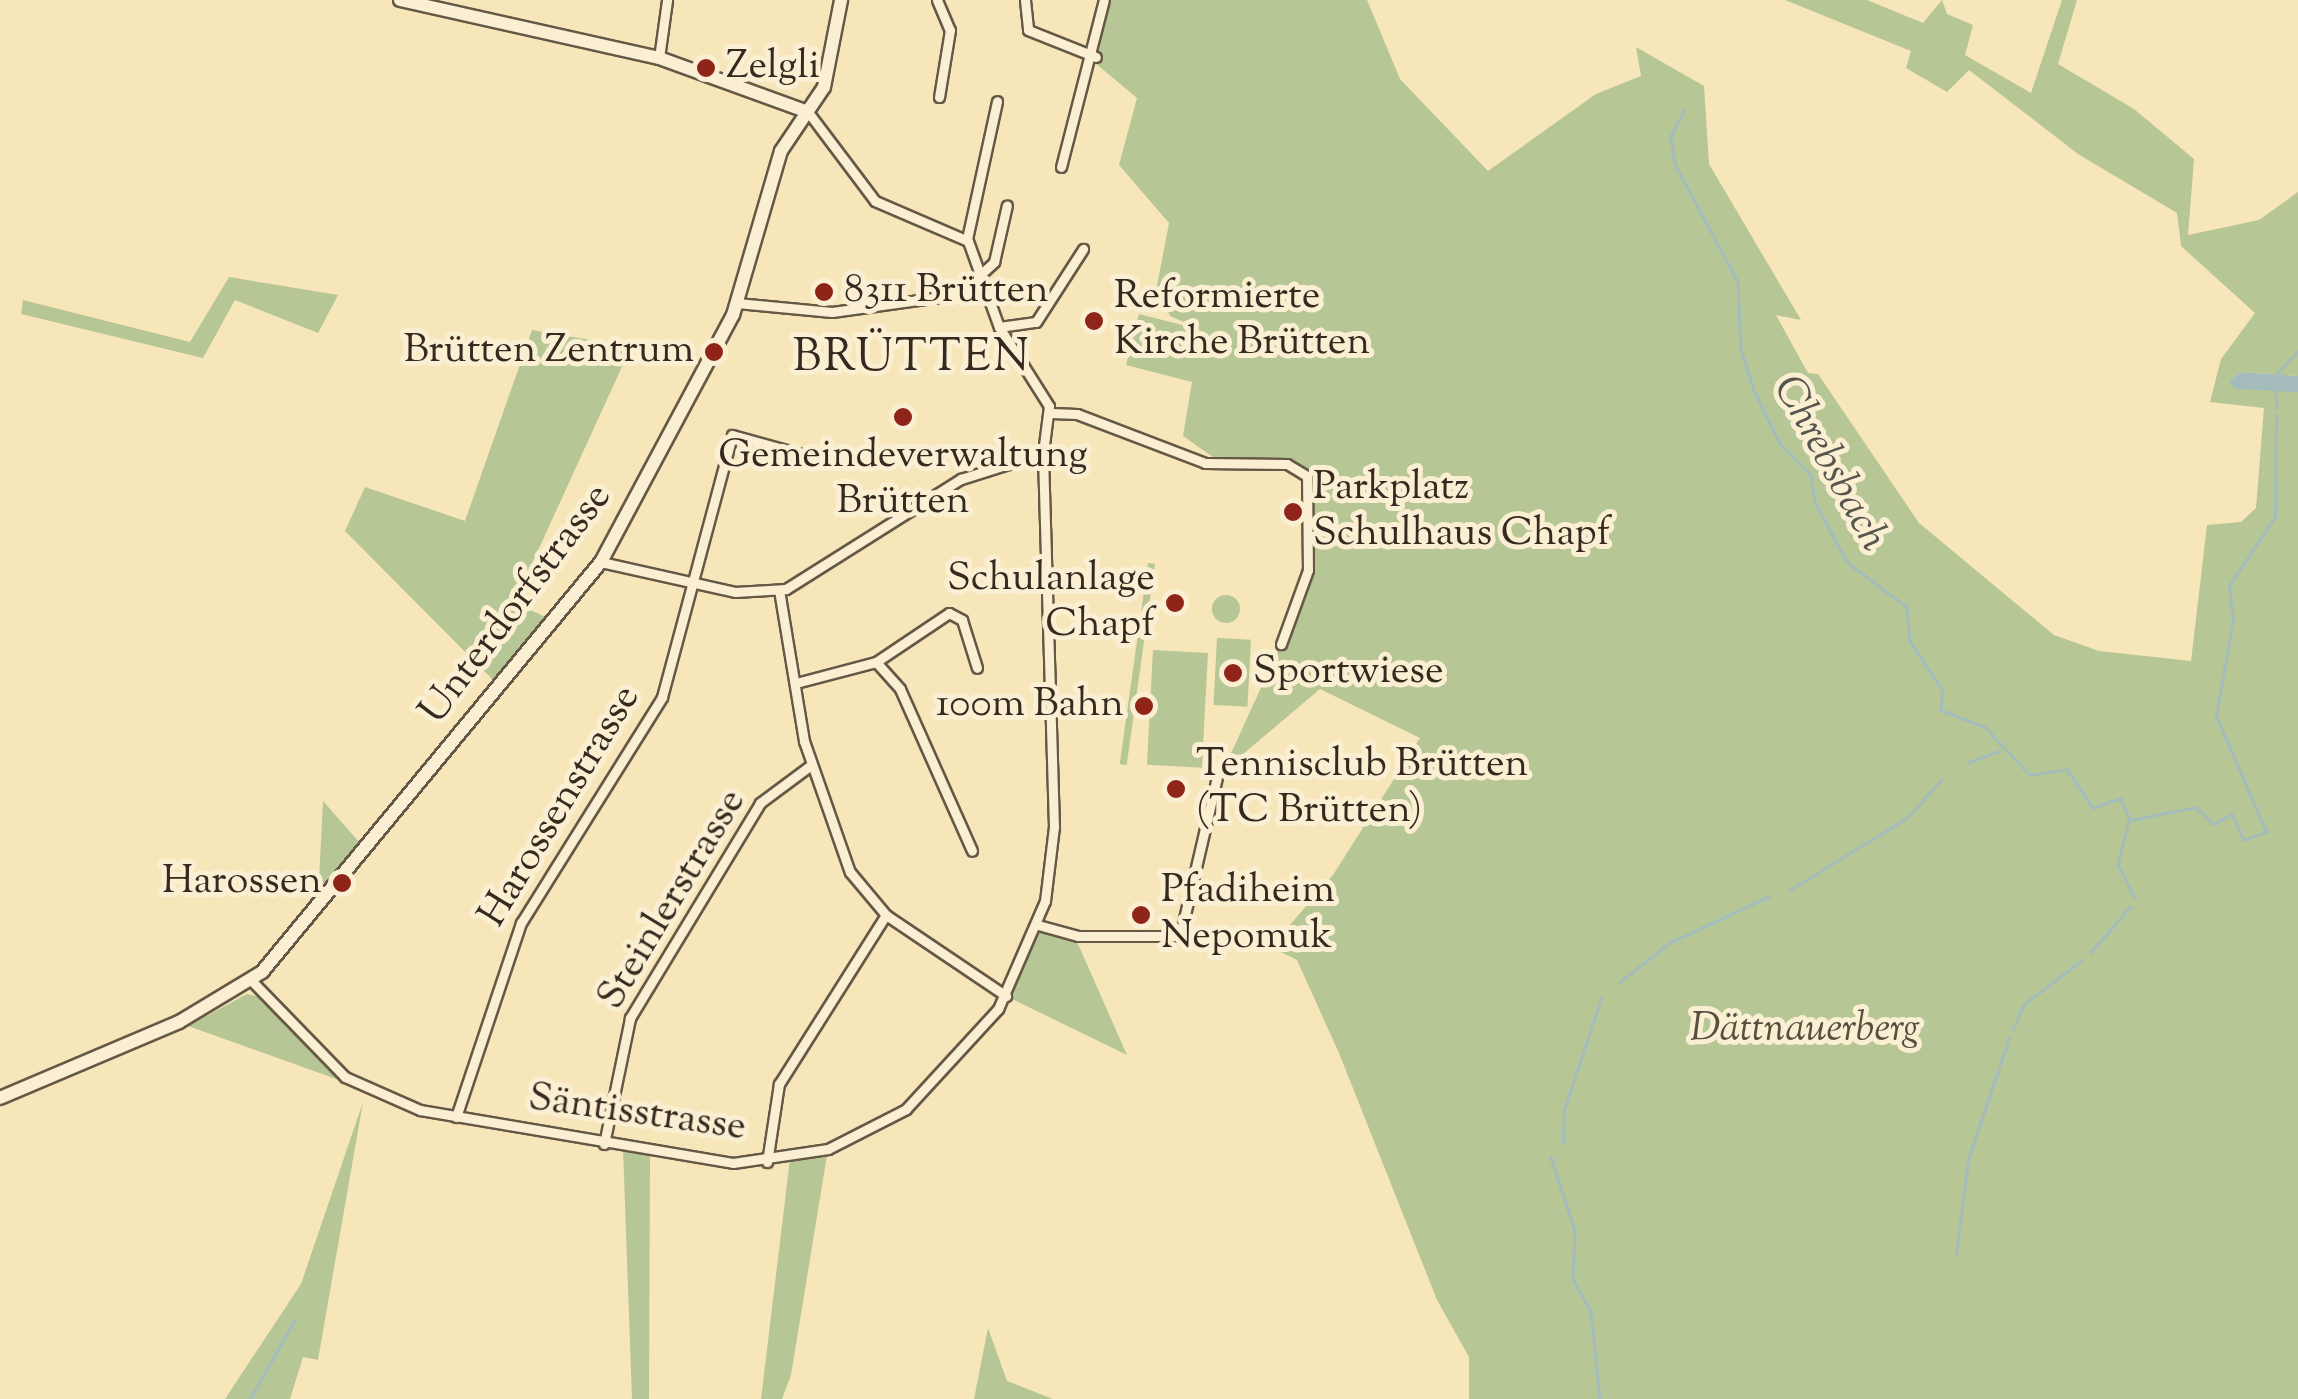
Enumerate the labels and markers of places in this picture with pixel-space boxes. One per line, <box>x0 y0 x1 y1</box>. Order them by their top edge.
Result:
place label: Zelgli <box>726 44 820 92</box>
marker: Zelgli <box>695 57 717 79</box>
place label: 8311 Brütten <box>844 268 1049 316</box>
place label: Reformierte Kirche Brütten <box>1114 274 1370 368</box>
marker: 8311 Brütten <box>813 281 835 303</box>
marker: Reformierte Kirche Brütten <box>1083 310 1105 332</box>
place label: Brütten Zentrum <box>403 328 694 376</box>
marker: Brütten Zentrum <box>703 341 725 363</box>
marker: Gemeindeverwaltung Brütten <box>892 406 914 428</box>
place label: Gemeindeverwaltung Brütten <box>718 433 1088 527</box>
place label: Parkplatz Schulhaus Chapf <box>1313 465 1610 559</box>
marker: Parkplatz Schulhaus Chapf <box>1282 501 1304 523</box>
place label: Schulanlage Chapf <box>947 556 1155 650</box>
marker: Schulanlage Chapf <box>1164 592 1186 614</box>
place label: Sportwiese <box>1253 649 1444 697</box>
marker: Sportwiese <box>1222 662 1244 684</box>
place label: 100m Bahn <box>936 682 1124 730</box>
marker: 100m Bahn <box>1133 695 1155 717</box>
place label: Tennisclub Brütten (TC Brütten) <box>1196 742 1528 836</box>
marker: Tennisclub Brütten (TC Brütten) <box>1165 778 1187 800</box>
place label: Harossen <box>162 859 322 907</box>
place label: Pfadiheim Nepomuk <box>1161 868 1335 962</box>
marker: Harossen <box>331 872 353 894</box>
marker: Pfadiheim Nepomuk <box>1130 904 1152 926</box>

